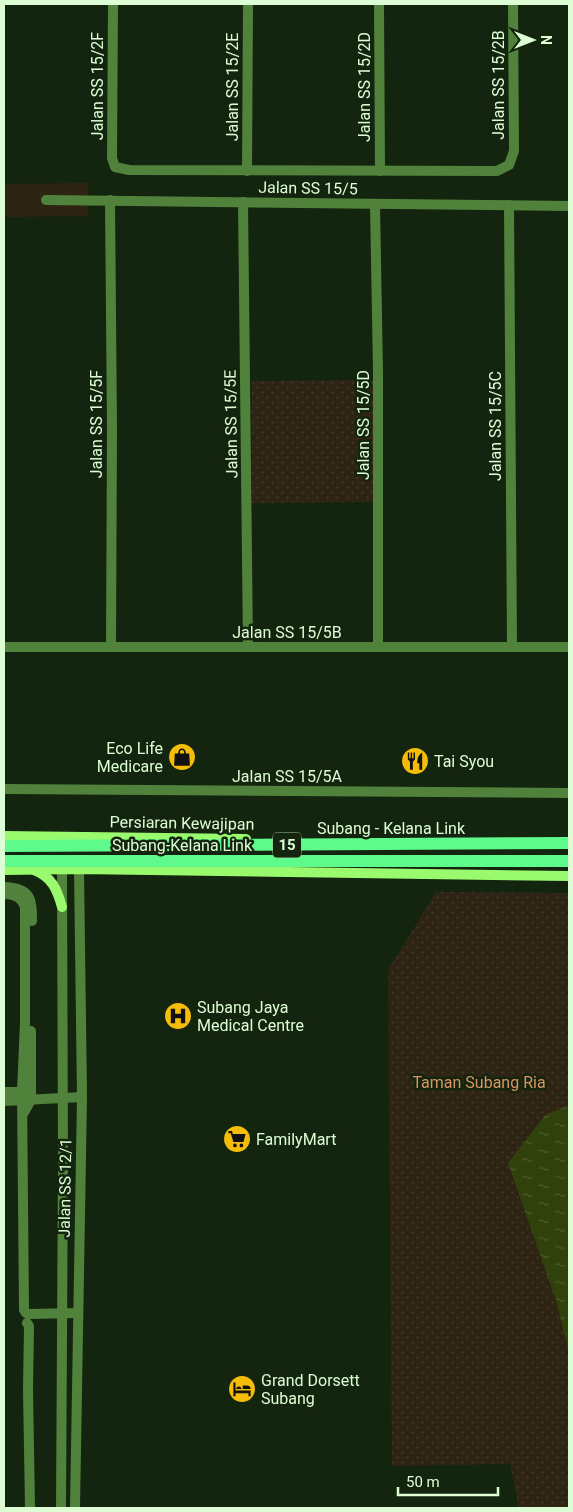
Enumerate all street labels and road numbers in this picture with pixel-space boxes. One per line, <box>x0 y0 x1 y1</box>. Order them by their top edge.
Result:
street label: Jalan SS 15/2B <box>489 30 508 140</box>
street label: Jalan SS 15/2F <box>88 32 107 140</box>
street label: Jalan SS 15/2D <box>355 32 374 142</box>
street label: Jalan SS 15/2E <box>223 33 242 141</box>
street label: Jalan SS 15/5 <box>258 178 358 198</box>
street label: Jalan SS 15/5F <box>87 370 106 478</box>
street label: Jalan SS 15/5E <box>221 370 241 478</box>
street label: Jalan SS 15/5D <box>354 370 373 480</box>
street label: Jalan SS 15/5C <box>486 371 505 481</box>
street label: Jalan SS 15/5B <box>232 623 342 642</box>
street label: Jalan SS 15/5A <box>232 767 343 786</box>
street label: Persiaran Kewajipan <box>110 812 254 834</box>
street label: Subang - Kelana Link <box>317 819 466 838</box>
road number: 15 <box>273 832 301 858</box>
street label: Subang-Kelana Link <box>112 836 253 855</box>
street label: Jalan SS 12/1 <box>55 1138 75 1238</box>

